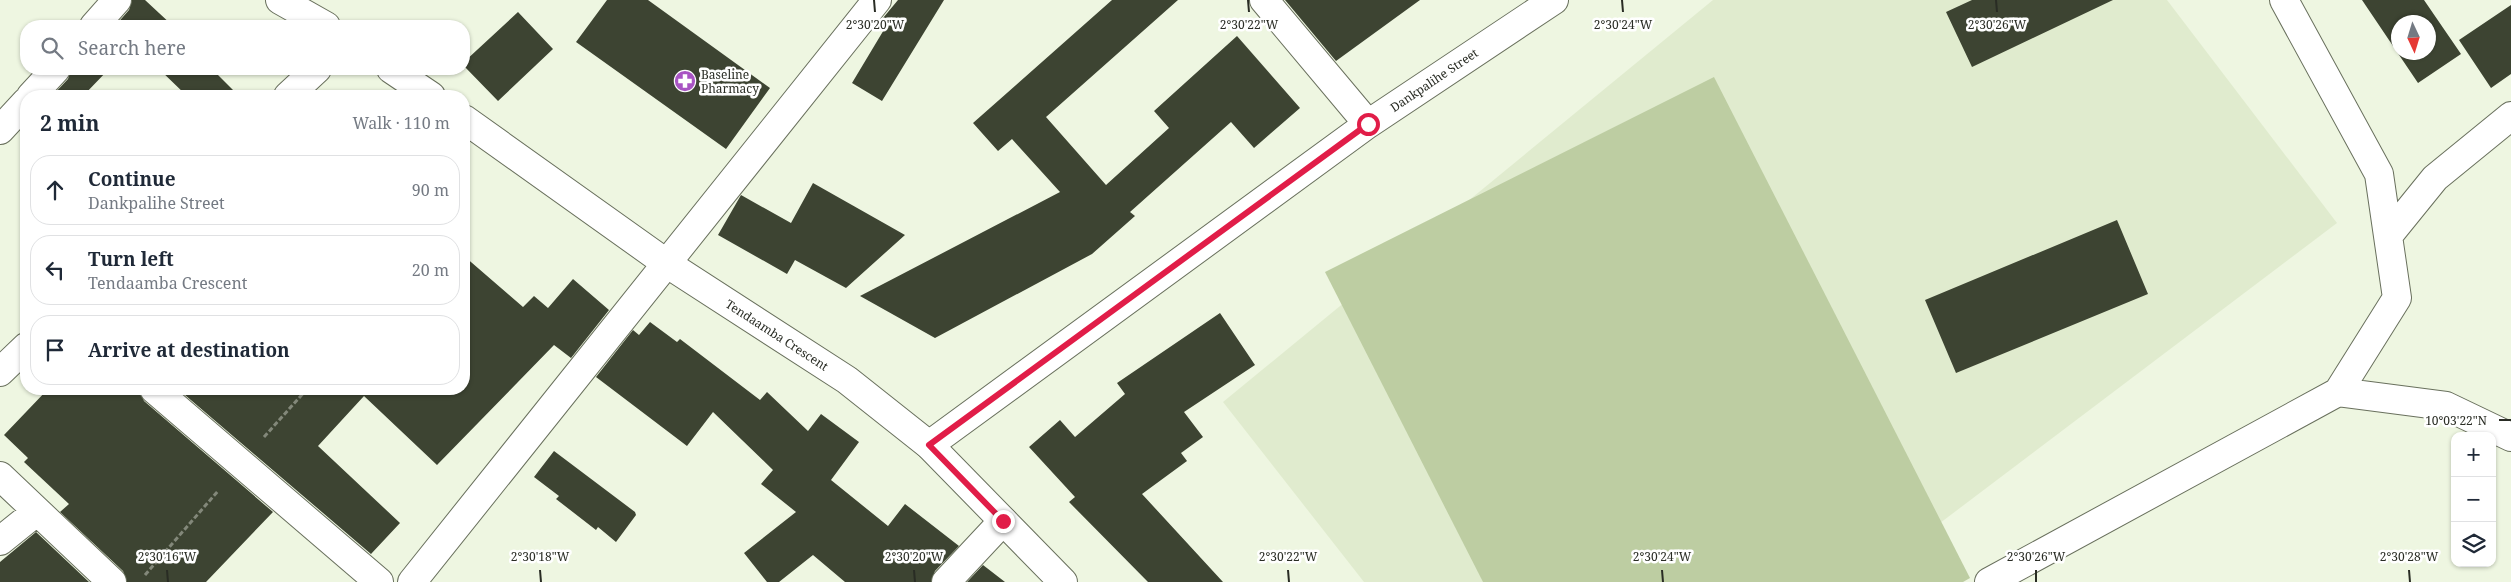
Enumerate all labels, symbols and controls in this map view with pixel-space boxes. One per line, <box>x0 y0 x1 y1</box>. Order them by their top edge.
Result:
north arrow <box>2391 15 2436 60</box>
text: 2°30'20"W <box>846 16 905 33</box>
text: 2°30'22"W <box>1220 16 1279 33</box>
text: 2°30'24"W <box>1594 16 1653 33</box>
text: 2°30'26"W <box>1968 16 2027 33</box>
search box <box>20 20 470 75</box>
icon: search <box>38 34 66 62</box>
text: Search here <box>78 35 186 61</box>
street label: Dankpalihe Street <box>1387 44 1481 116</box>
place label: Baseline Pharmacy <box>701 66 759 97</box>
pharmacy icon: Baseline Pharmacy <box>673 69 697 93</box>
text: 2 min <box>40 109 99 137</box>
text: Walk · 110 m <box>353 112 450 134</box>
route start <box>1357 113 1380 136</box>
text: Continue <box>88 166 176 192</box>
icon: ahead <box>41 176 69 204</box>
text: 90 m <box>412 179 449 201</box>
text: Dankpalihe Street <box>88 192 225 214</box>
text: Turn left <box>88 246 174 272</box>
icon: left <box>41 256 69 284</box>
text: 20 m <box>412 259 449 281</box>
text: Tendaamba Crescent <box>88 272 247 294</box>
street label: Tendaamba Crescent <box>722 295 832 375</box>
icon: arrive <box>41 336 69 364</box>
text: Arrive at destination <box>88 337 290 363</box>
text: 10°03'22"N <box>2425 412 2487 429</box>
map controls <box>2451 432 2496 567</box>
button: + <box>2451 432 2496 477</box>
button: − <box>2451 477 2496 522</box>
route end <box>992 510 1015 533</box>
button: layers <box>2451 522 2496 567</box>
text: 2°30'16"W <box>138 548 197 565</box>
text: 2°30'18"W <box>511 548 570 565</box>
text: 2°30'20"W <box>885 548 944 565</box>
text: 2°30'22"W <box>1259 548 1318 565</box>
text: 2°30'24"W <box>1633 548 1692 565</box>
text: 2°30'26"W <box>2007 548 2066 565</box>
text: 2°30'28"W <box>2380 548 2439 565</box>

